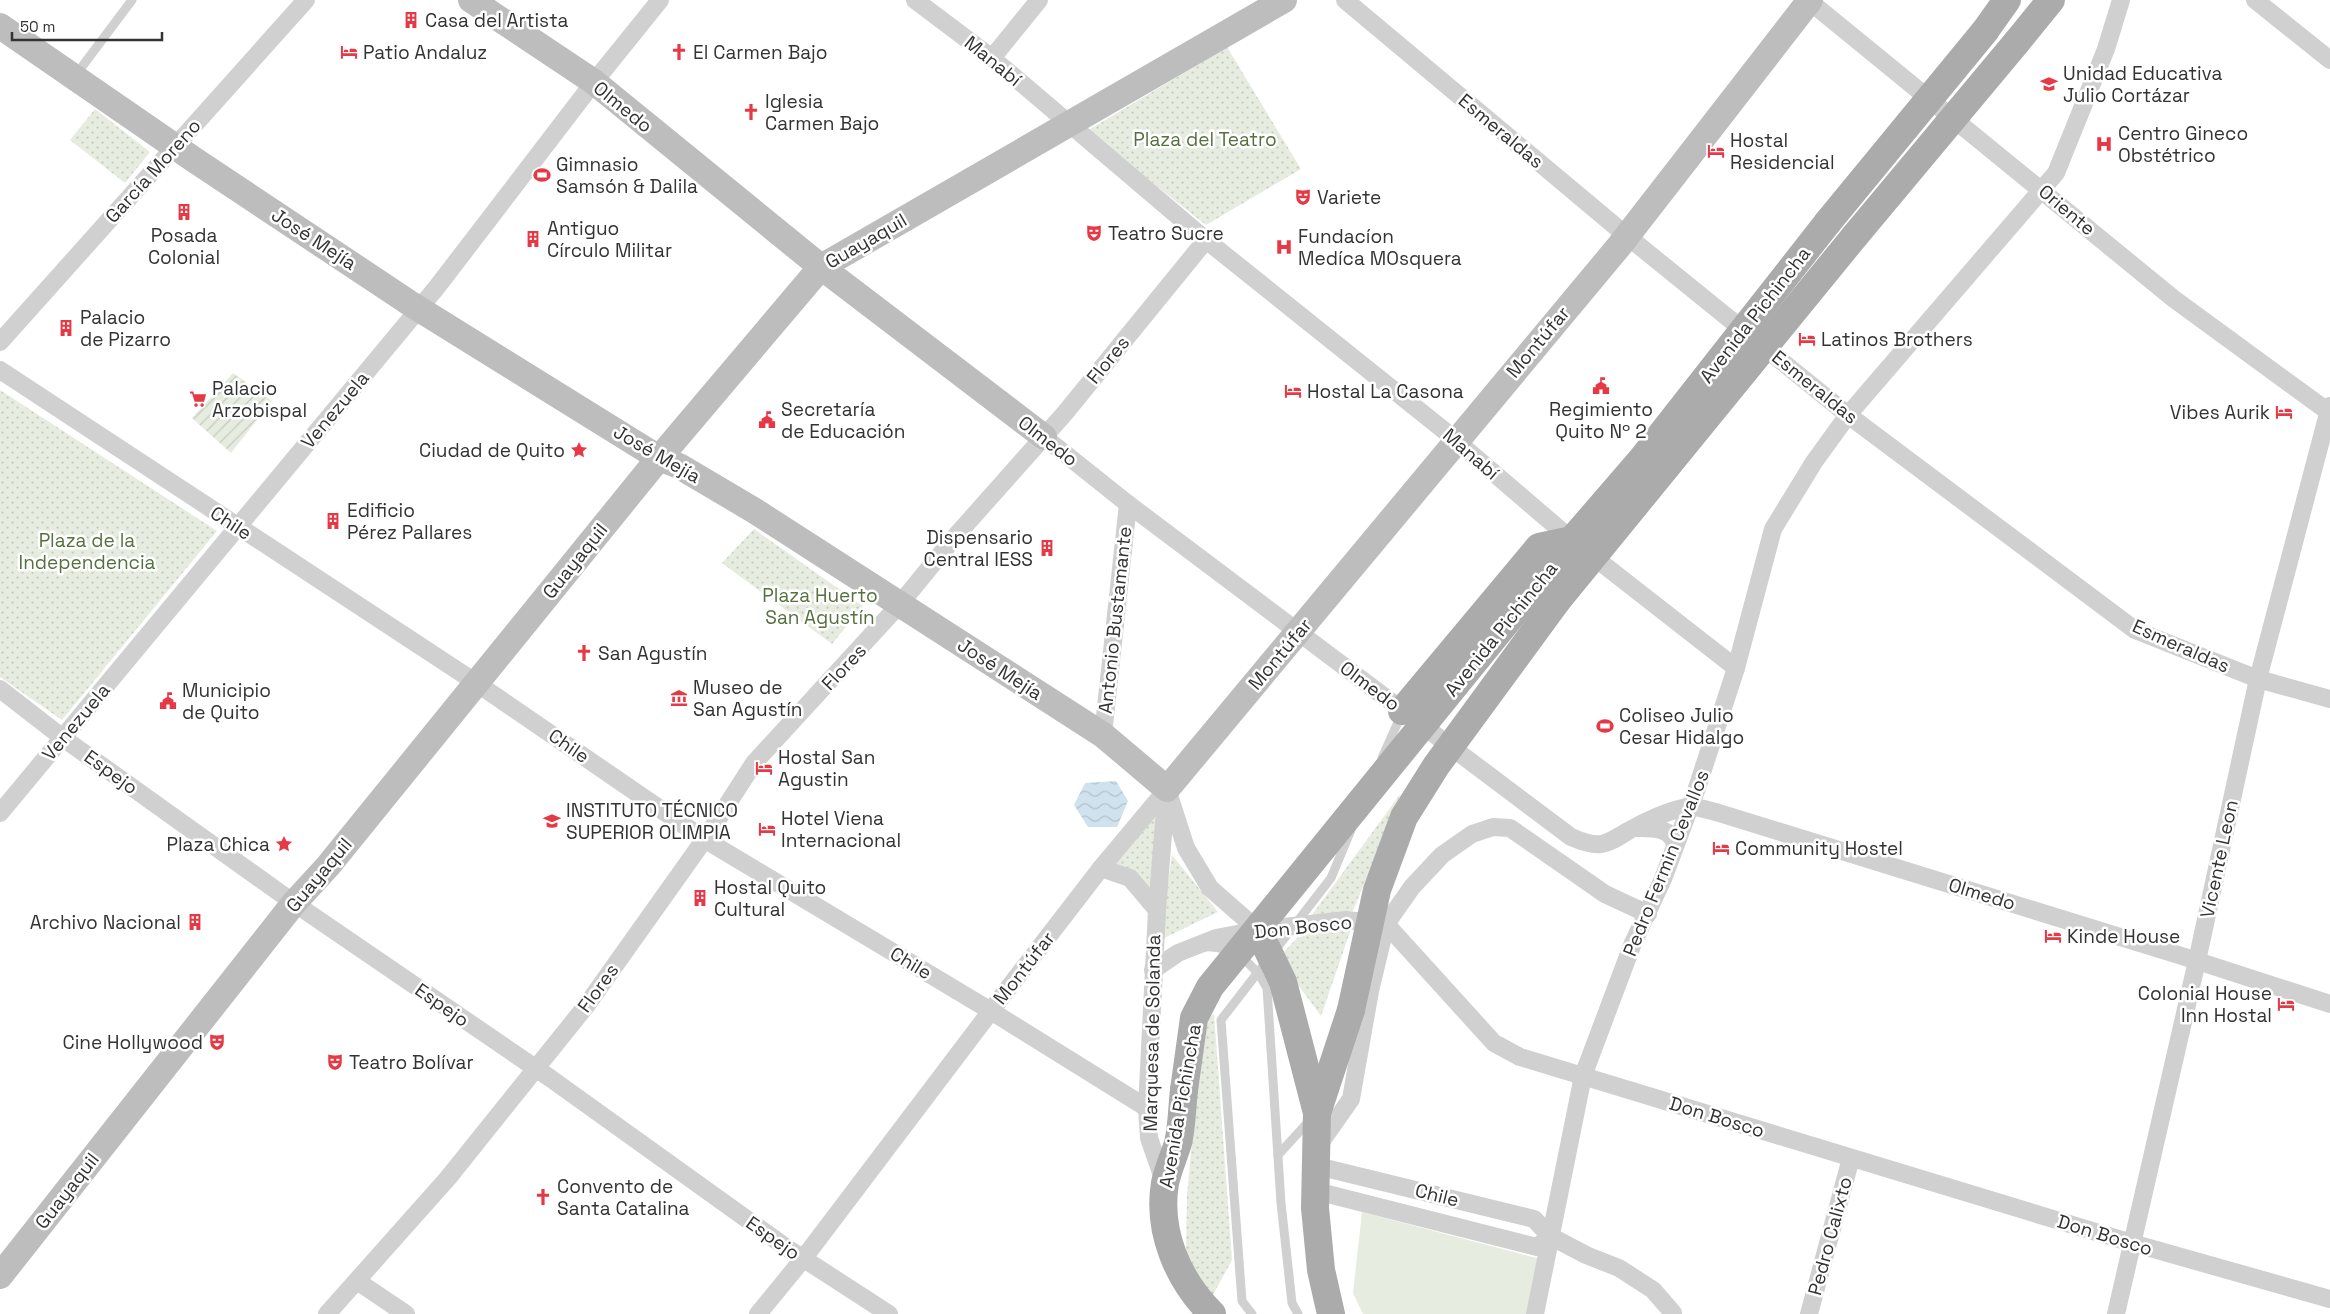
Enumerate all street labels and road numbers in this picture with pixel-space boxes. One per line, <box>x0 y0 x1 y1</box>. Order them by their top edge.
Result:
street label: Manabí <box>959 30 1027 92</box>
street label: Olmedo <box>588 76 658 138</box>
street label: Esmeraldas <box>1453 88 1549 174</box>
street label: García Moreno <box>100 114 206 228</box>
street label: Oriente <box>2033 179 2101 241</box>
street label: José Mejía <box>267 202 361 276</box>
street label: Guayaquil <box>821 208 911 274</box>
street label: Avenida Pichincha <box>1694 242 1816 388</box>
street label: Montúfar <box>1501 301 1575 383</box>
street label: Flores <box>1081 331 1135 389</box>
street label: Esmeraldas <box>1767 345 1863 429</box>
street label: Venezuela <box>295 366 375 454</box>
street label: Olmedo <box>1013 410 1083 472</box>
street label: José Mejía <box>609 419 705 489</box>
street label: Manabí <box>1438 423 1505 486</box>
street label: Chile <box>206 500 256 546</box>
street label: Guayaquil <box>537 518 613 604</box>
street label: Antonio Bustamante <box>1093 525 1137 715</box>
street label: Avenida Pichincha <box>1439 556 1563 702</box>
street label: Montúfar <box>1243 613 1317 695</box>
street label: Esmeraldas <box>2128 613 2234 679</box>
street label: José Mejía <box>953 632 1047 706</box>
street label: Flores <box>816 638 872 696</box>
street label: Olmedo <box>1335 655 1405 717</box>
street label: Venezuela <box>36 678 116 766</box>
street label: Chile <box>544 723 594 769</box>
street label: Espejo <box>79 744 143 800</box>
street label: Pedro Fermin Cevallos <box>1617 766 1715 960</box>
street label: Vicente Leon <box>2194 798 2244 920</box>
street label: Guayaquil <box>280 832 358 918</box>
street label: Olmedo <box>1945 872 2019 916</box>
street label: Don Bosco <box>1253 909 1353 945</box>
street label: Montúfar <box>988 926 1060 1010</box>
street label: Marquesa de Solanda <box>1138 934 1166 1132</box>
street label: Chile <box>886 941 936 985</box>
street label: Flores <box>572 959 624 1017</box>
street label: Espejo <box>410 977 474 1033</box>
street label: Avenida Pichincha <box>1153 1022 1207 1190</box>
street label: Don Bosco <box>1666 1091 1768 1143</box>
street label: Guayaquil <box>29 1148 105 1234</box>
street label: Pedro Calixto <box>1802 1174 1858 1298</box>
street label: Chile <box>1412 1177 1462 1213</box>
street label: Don Bosco <box>2054 1209 2156 1261</box>
street label: Espejo <box>741 1210 805 1266</box>

